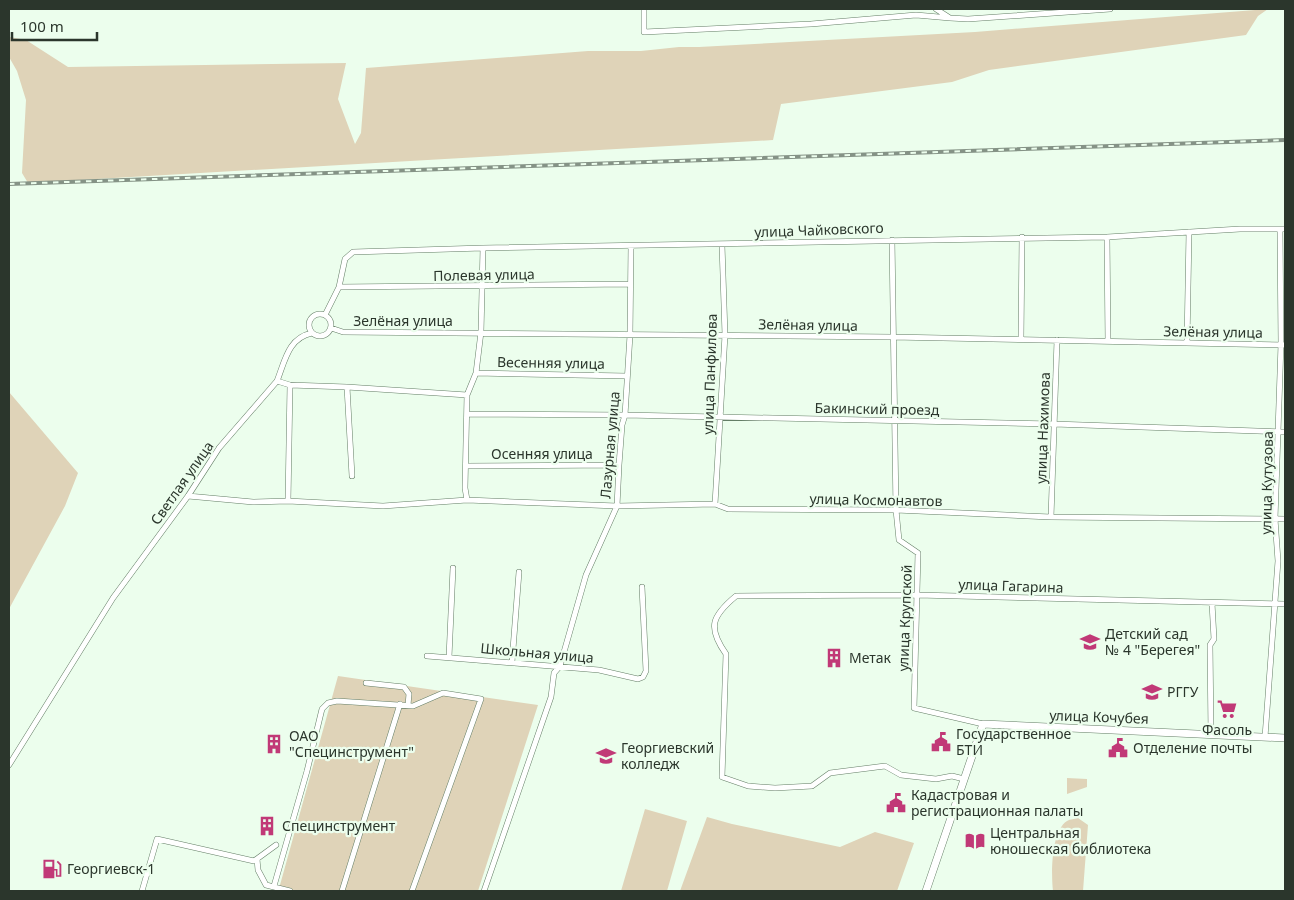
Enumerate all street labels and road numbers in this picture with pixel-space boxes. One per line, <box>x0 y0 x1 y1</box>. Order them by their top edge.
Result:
street label: улица Чайковского <box>754 218 884 241</box>
street label: Полевая улица <box>433 264 535 285</box>
street label: Зелёная улица <box>353 311 453 330</box>
street label: улица Панфилова <box>698 313 721 435</box>
street label: Зелёная улица <box>758 314 858 335</box>
street label: Зелёная улица <box>1163 321 1263 342</box>
street label: Весенняя улица <box>497 352 605 373</box>
street label: улица Нахимова <box>1031 372 1054 484</box>
street label: Лазурная улица <box>595 390 624 499</box>
street label: Бакинский проезд <box>814 398 940 419</box>
street label: улица Кутузова <box>1256 431 1277 535</box>
street label: Светлая улица <box>146 437 217 528</box>
street label: Осенняя улица <box>491 444 593 463</box>
street label: улица Космонавтов <box>809 489 943 510</box>
street label: улица Крупской <box>893 564 916 672</box>
street label: улица Гагарина <box>958 574 1064 597</box>
street label: Школьная улица <box>480 638 594 667</box>
street label: улица Кочубея <box>1049 705 1149 728</box>

